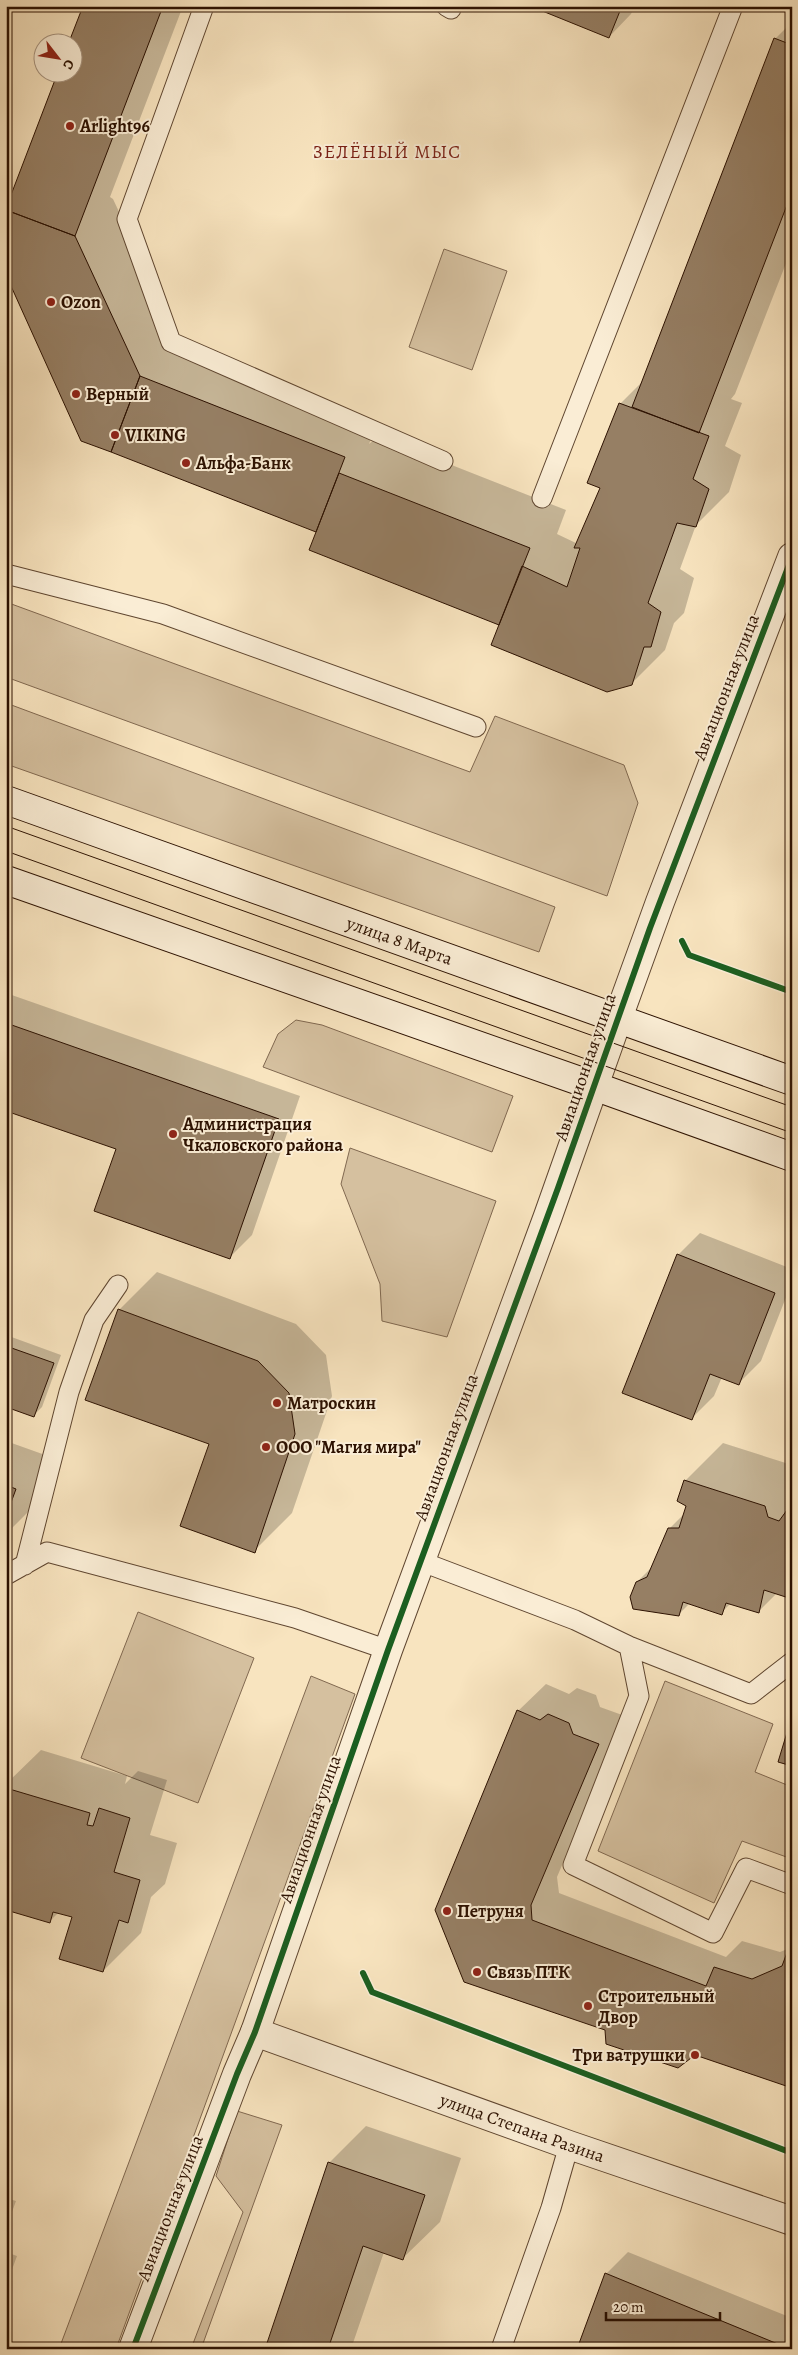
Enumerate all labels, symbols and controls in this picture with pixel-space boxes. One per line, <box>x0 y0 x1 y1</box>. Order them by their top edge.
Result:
north arrow <box>32 32 82 82</box>
text: С <box>58 56 79 73</box>
place label: Arlight96 <box>79 114 150 138</box>
marker: Arlight96 <box>64 120 76 132</box>
district label: ЗЕЛЁНЫЙ МЫС <box>313 139 461 165</box>
place label: Ozon <box>61 290 101 314</box>
marker: Ozon <box>45 296 57 308</box>
place label: Верный <box>86 382 149 406</box>
marker: Верный <box>70 388 82 400</box>
place label: VIKING <box>124 423 186 447</box>
marker: VIKING <box>109 429 121 441</box>
place label: Альфа-Банк <box>195 451 291 475</box>
marker: Альфа-Банк <box>180 457 192 469</box>
street label: Авиационная улица <box>687 610 765 764</box>
street label: улица 8 Марта <box>342 910 457 971</box>
street label: Авиационная улица <box>548 989 622 1145</box>
place label: Администрация Чкаловского района <box>182 1112 343 1157</box>
marker: Администрация Чкаловского района <box>167 1128 179 1140</box>
street label: Авиационная улица <box>408 1370 484 1525</box>
place label: Матроскин <box>287 1391 376 1415</box>
marker: Матроскин <box>271 1397 283 1409</box>
place label: ООО "Магия мира" <box>276 1435 421 1459</box>
marker: ООО "Магия мира" <box>260 1441 272 1453</box>
street label: Авиационная улица <box>273 1751 347 1907</box>
place label: Петруня <box>457 1899 524 1923</box>
marker: Петруня <box>441 1905 453 1917</box>
place label: Связь ПТК <box>487 1960 570 1984</box>
marker: Связь ПТК <box>471 1966 483 1978</box>
place label: Строительный Двор <box>598 1984 715 2029</box>
marker: Строительный Двор <box>582 2000 594 2012</box>
place label: Три ватрушки <box>572 2043 685 2067</box>
marker: Три ватрушки <box>689 2049 701 2061</box>
street label: улица Степана Разина <box>436 2087 608 2168</box>
street label: Авиационная улица <box>131 2131 209 2285</box>
scale bar <box>606 2290 719 2322</box>
text: 20 m <box>613 2297 644 2317</box>

